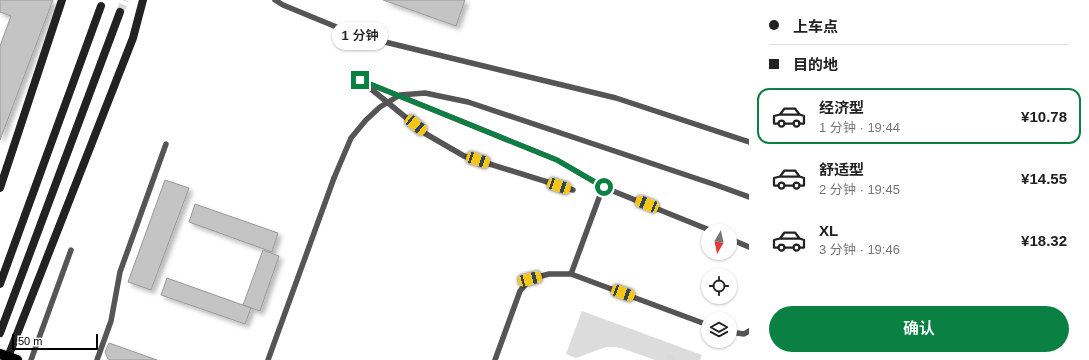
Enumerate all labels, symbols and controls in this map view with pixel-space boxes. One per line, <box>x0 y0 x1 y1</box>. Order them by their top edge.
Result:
text: 上车点 <box>793 18 838 35</box>
callout: 1 分钟 <box>332 22 388 50</box>
text: 1 分钟 <box>342 28 378 43</box>
text: 目的地 <box>793 56 838 73</box>
route end <box>351 71 369 89</box>
icon: car <box>771 98 807 134</box>
text: 经济型 <box>819 99 864 116</box>
text: ¥10.78 <box>1021 108 1067 125</box>
car <box>403 113 429 137</box>
text: 1 分钟 · 19:44 <box>819 120 900 135</box>
car <box>465 151 491 169</box>
icon: car <box>771 160 807 196</box>
text: 舒适型 <box>819 161 864 178</box>
text: ¥14.55 <box>1021 170 1067 187</box>
car <box>546 177 572 195</box>
route start <box>595 178 613 196</box>
text: 2 分钟 · 19:45 <box>819 182 900 197</box>
car <box>634 194 660 214</box>
icon: car <box>771 222 807 258</box>
text: XL <box>819 222 838 239</box>
north arrow <box>701 224 737 260</box>
map controls <box>701 224 737 348</box>
text: ¥18.32 <box>1021 232 1067 249</box>
text: 3 分钟 · 19:46 <box>819 242 900 257</box>
button: locate <box>701 268 737 304</box>
car <box>517 270 543 288</box>
car <box>610 283 636 303</box>
button: 确认 <box>769 306 1069 352</box>
button: layers <box>701 312 737 348</box>
scale bar <box>12 332 98 351</box>
text: 50 m <box>18 335 42 347</box>

